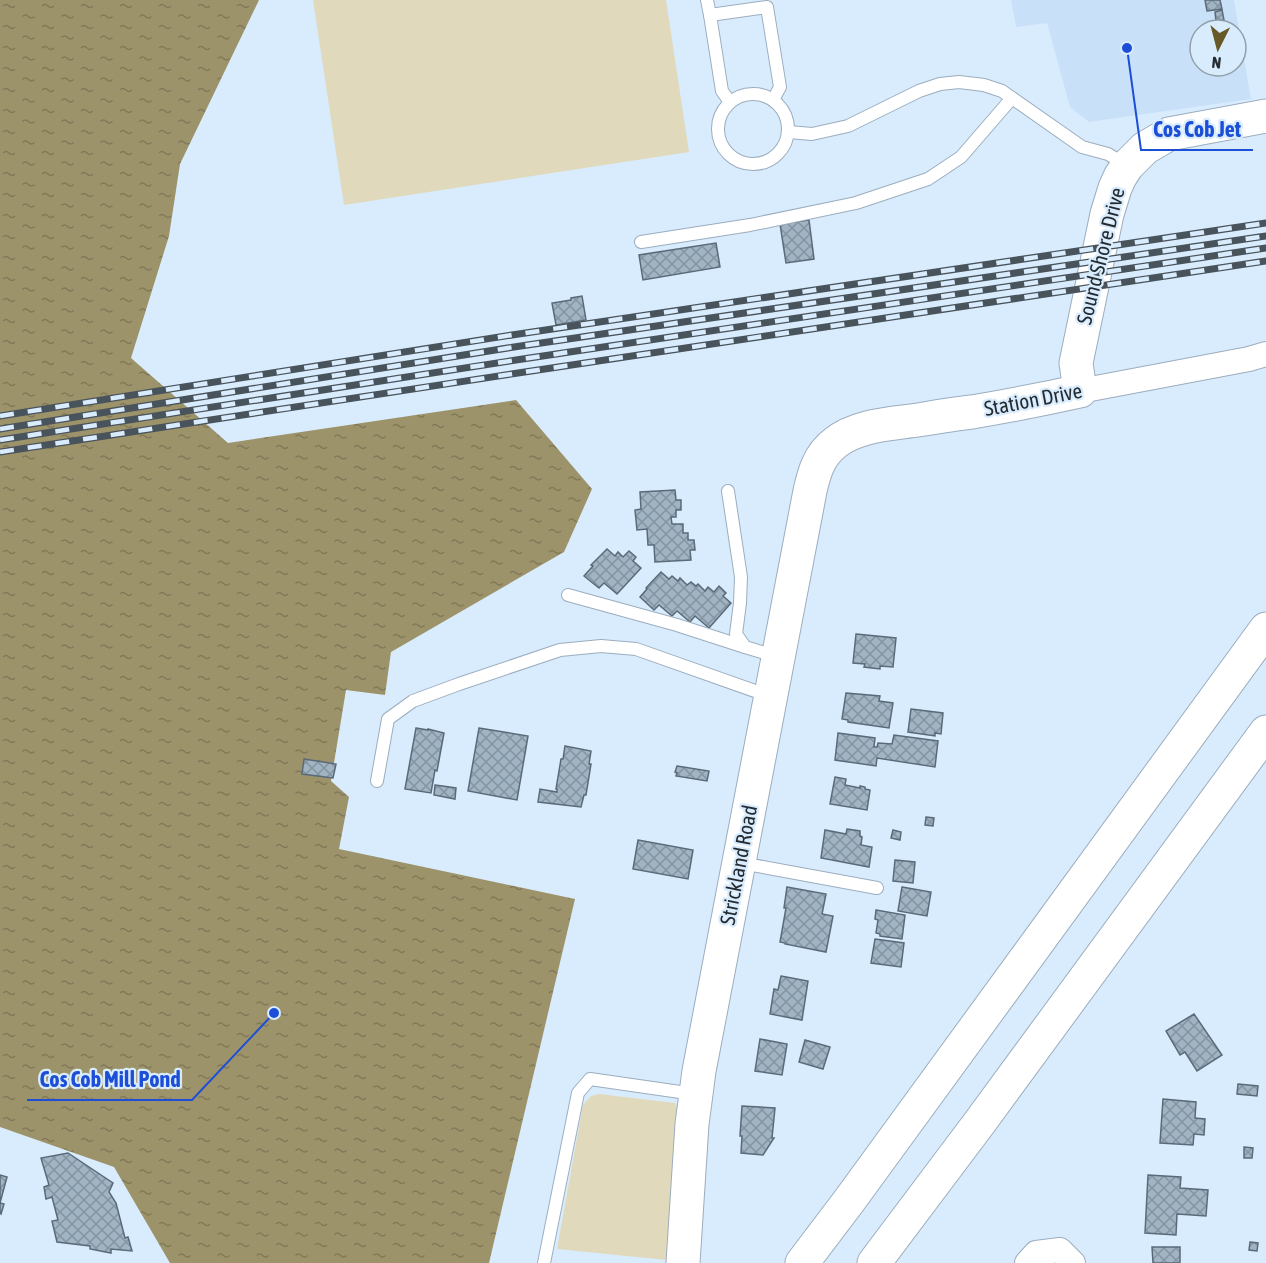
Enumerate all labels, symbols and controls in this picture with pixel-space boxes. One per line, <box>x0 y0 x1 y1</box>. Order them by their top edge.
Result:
north arrow <box>1188 18 1248 78</box>
text: N <box>1211 53 1222 72</box>
callout: Cos Cob Jet <box>1141 110 1253 150</box>
text: Cos Cob Jet <box>1153 116 1242 142</box>
street label: Sound Shore Drive <box>1071 185 1129 327</box>
street label: Station Drive <box>982 378 1084 420</box>
street label: Strickland Road <box>715 803 761 927</box>
callout: Cos Cob Mill Pond <box>27 1060 192 1100</box>
text: Cos Cob Mill Pond <box>39 1066 181 1092</box>

